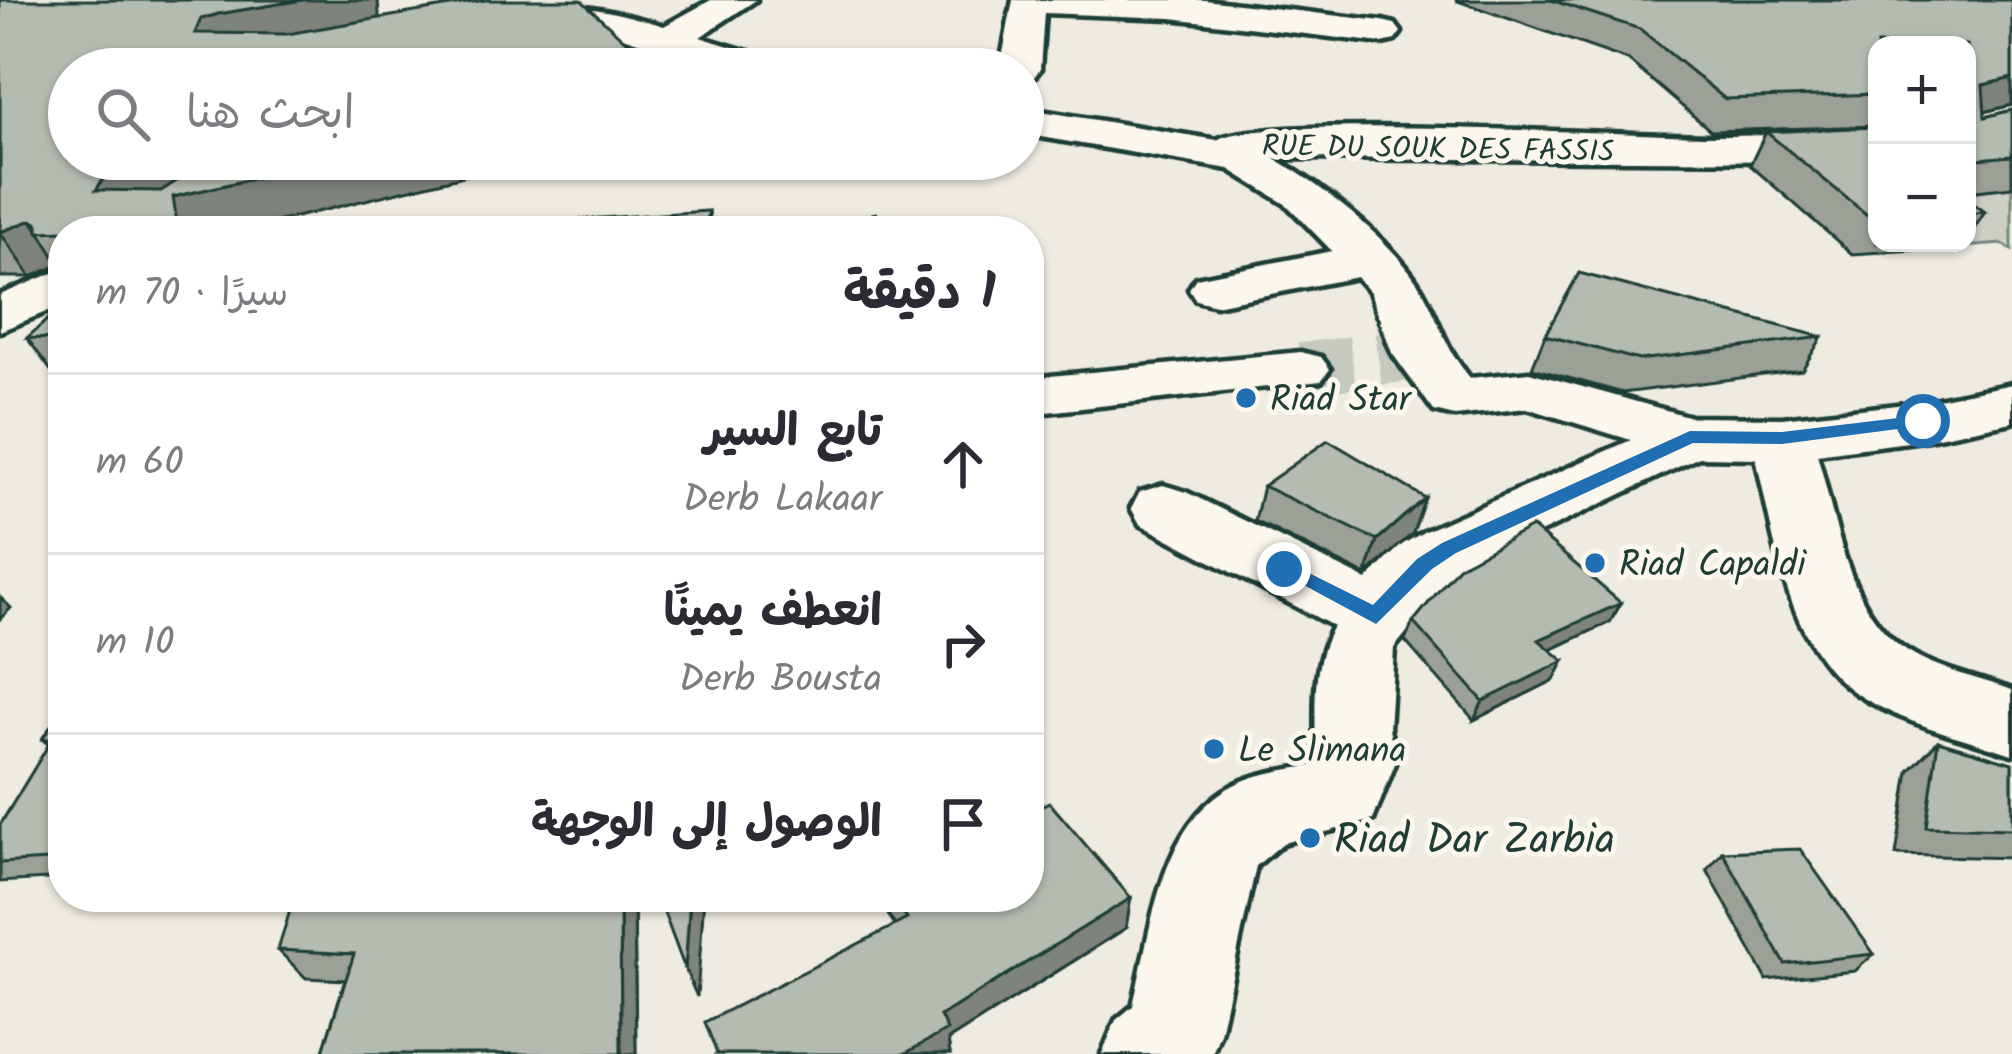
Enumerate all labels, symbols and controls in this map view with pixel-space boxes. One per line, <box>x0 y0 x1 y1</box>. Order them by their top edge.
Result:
map controls <box>1868 36 1976 252</box>
button: + <box>1868 36 1976 144</box>
search box <box>48 48 1044 180</box>
text: ابحث هنا <box>186 79 354 151</box>
icon: search <box>90 81 156 147</box>
street label: RUE DU SOUK DES FASSIS <box>1261 123 1615 177</box>
button: − <box>1868 144 1976 252</box>
text: 1 دقيقة <box>843 254 996 335</box>
text: سيرًا · 70 m <box>96 264 289 326</box>
place label: Riad Star <box>1270 373 1413 430</box>
marker: Riad Star <box>1233 385 1259 411</box>
route start <box>1896 394 1950 448</box>
text: تابع السير <box>704 397 882 469</box>
icon: ahead <box>930 431 996 497</box>
text: 60 m <box>96 433 184 495</box>
text: Derb Lakaar <box>683 470 882 532</box>
place label: Riad Capaldi <box>1619 538 1807 595</box>
route end <box>1257 542 1311 596</box>
marker: Riad Capaldi <box>1582 550 1608 576</box>
text: انعطف يمينًا <box>664 577 882 649</box>
icon: right <box>930 611 996 677</box>
text: 10 m <box>96 613 174 675</box>
text: Derb Bousta <box>679 650 882 712</box>
place label: Le Slimana <box>1238 724 1406 781</box>
marker: Le Slimana <box>1201 736 1227 762</box>
text: الوصول إلى الوجهة <box>531 788 882 860</box>
icon: arrive <box>930 791 996 857</box>
place label: Riad Dar Zarbia <box>1334 808 1615 875</box>
marker: Riad Dar Zarbia <box>1297 825 1323 851</box>

